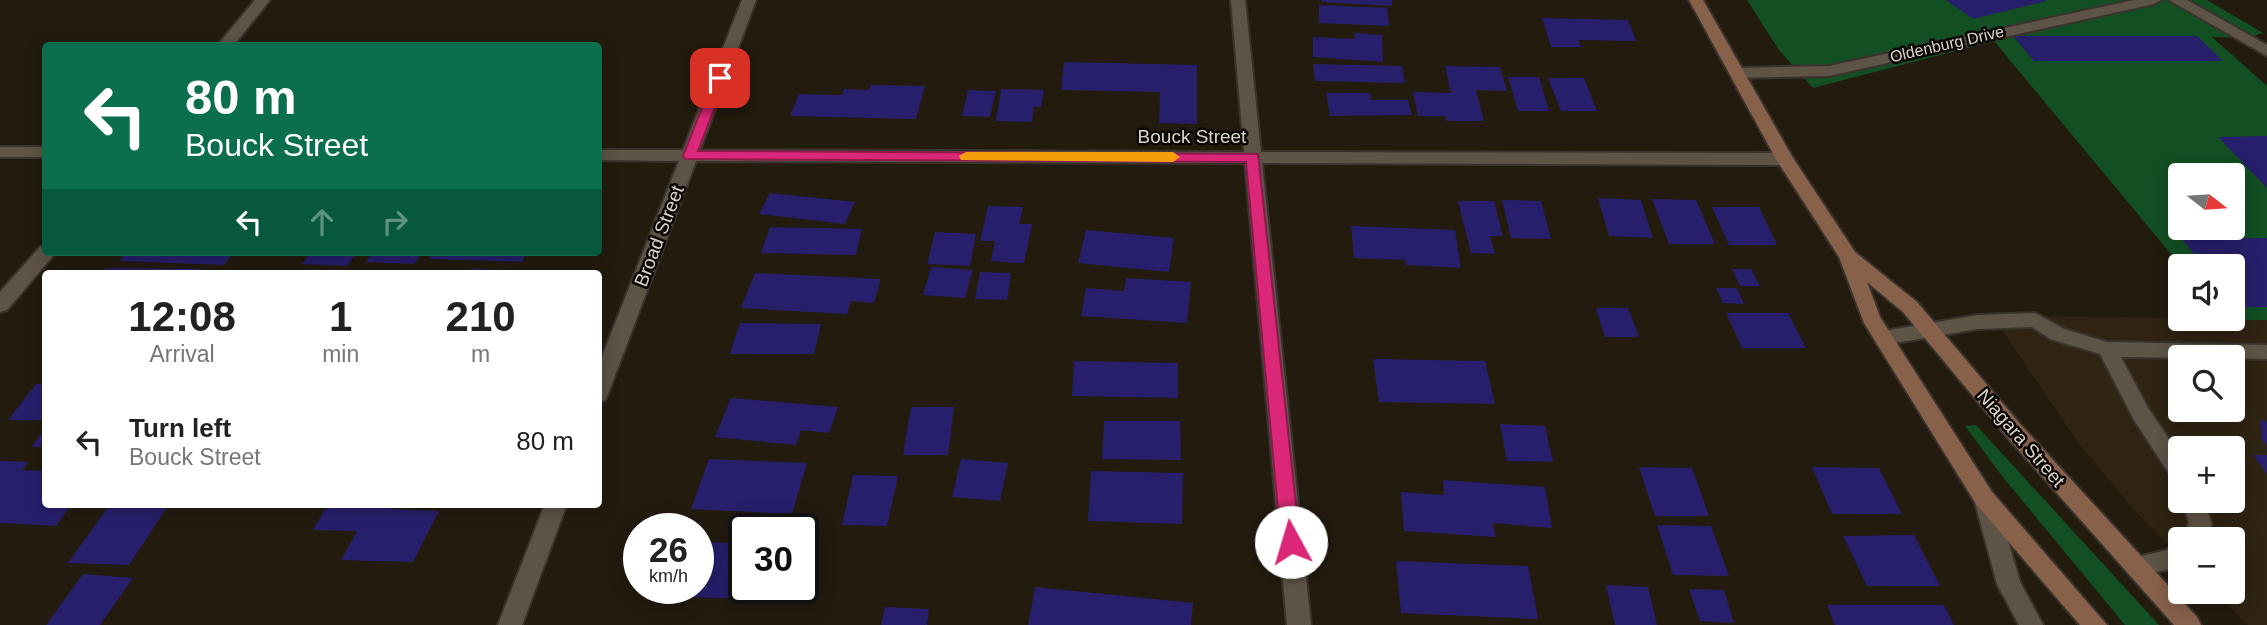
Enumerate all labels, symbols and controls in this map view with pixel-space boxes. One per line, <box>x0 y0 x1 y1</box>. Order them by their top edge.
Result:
street label: Oldenburg Drive <box>1888 23 2006 65</box>
pin <box>690 48 750 108</box>
icon: arrive <box>701 59 739 97</box>
icon: left <box>70 70 161 161</box>
text: 80 m <box>185 70 297 124</box>
street label: Bouck Street <box>1138 126 1247 147</box>
text: Bouck Street <box>185 127 368 163</box>
north arrow <box>2168 163 2245 240</box>
map controls <box>2168 163 2245 604</box>
street label: Broad Street <box>630 182 688 290</box>
icon: left <box>230 203 268 241</box>
icon: ahead <box>303 203 341 241</box>
icon: right <box>376 203 414 241</box>
button: sound <box>2168 254 2245 331</box>
text: 12:08 <box>128 293 236 340</box>
text: 1 <box>329 293 352 340</box>
text: 210 <box>446 293 516 340</box>
text: Arrival <box>149 341 215 367</box>
text: min <box>322 341 359 367</box>
text: m <box>471 341 490 367</box>
button: search <box>2168 345 2245 422</box>
street label: Niagara Street <box>1973 385 2070 492</box>
text: Turn left <box>129 413 231 443</box>
icon: left <box>70 423 108 461</box>
text: 80 m <box>516 426 574 456</box>
button: + <box>2168 436 2245 513</box>
text: Bouck Street <box>129 444 261 470</box>
position arrow <box>1254 505 1328 579</box>
speed limit sign: 30 <box>728 513 819 604</box>
button: − <box>2168 527 2245 604</box>
text: 26 <box>649 530 688 569</box>
text: km/h <box>649 566 688 586</box>

